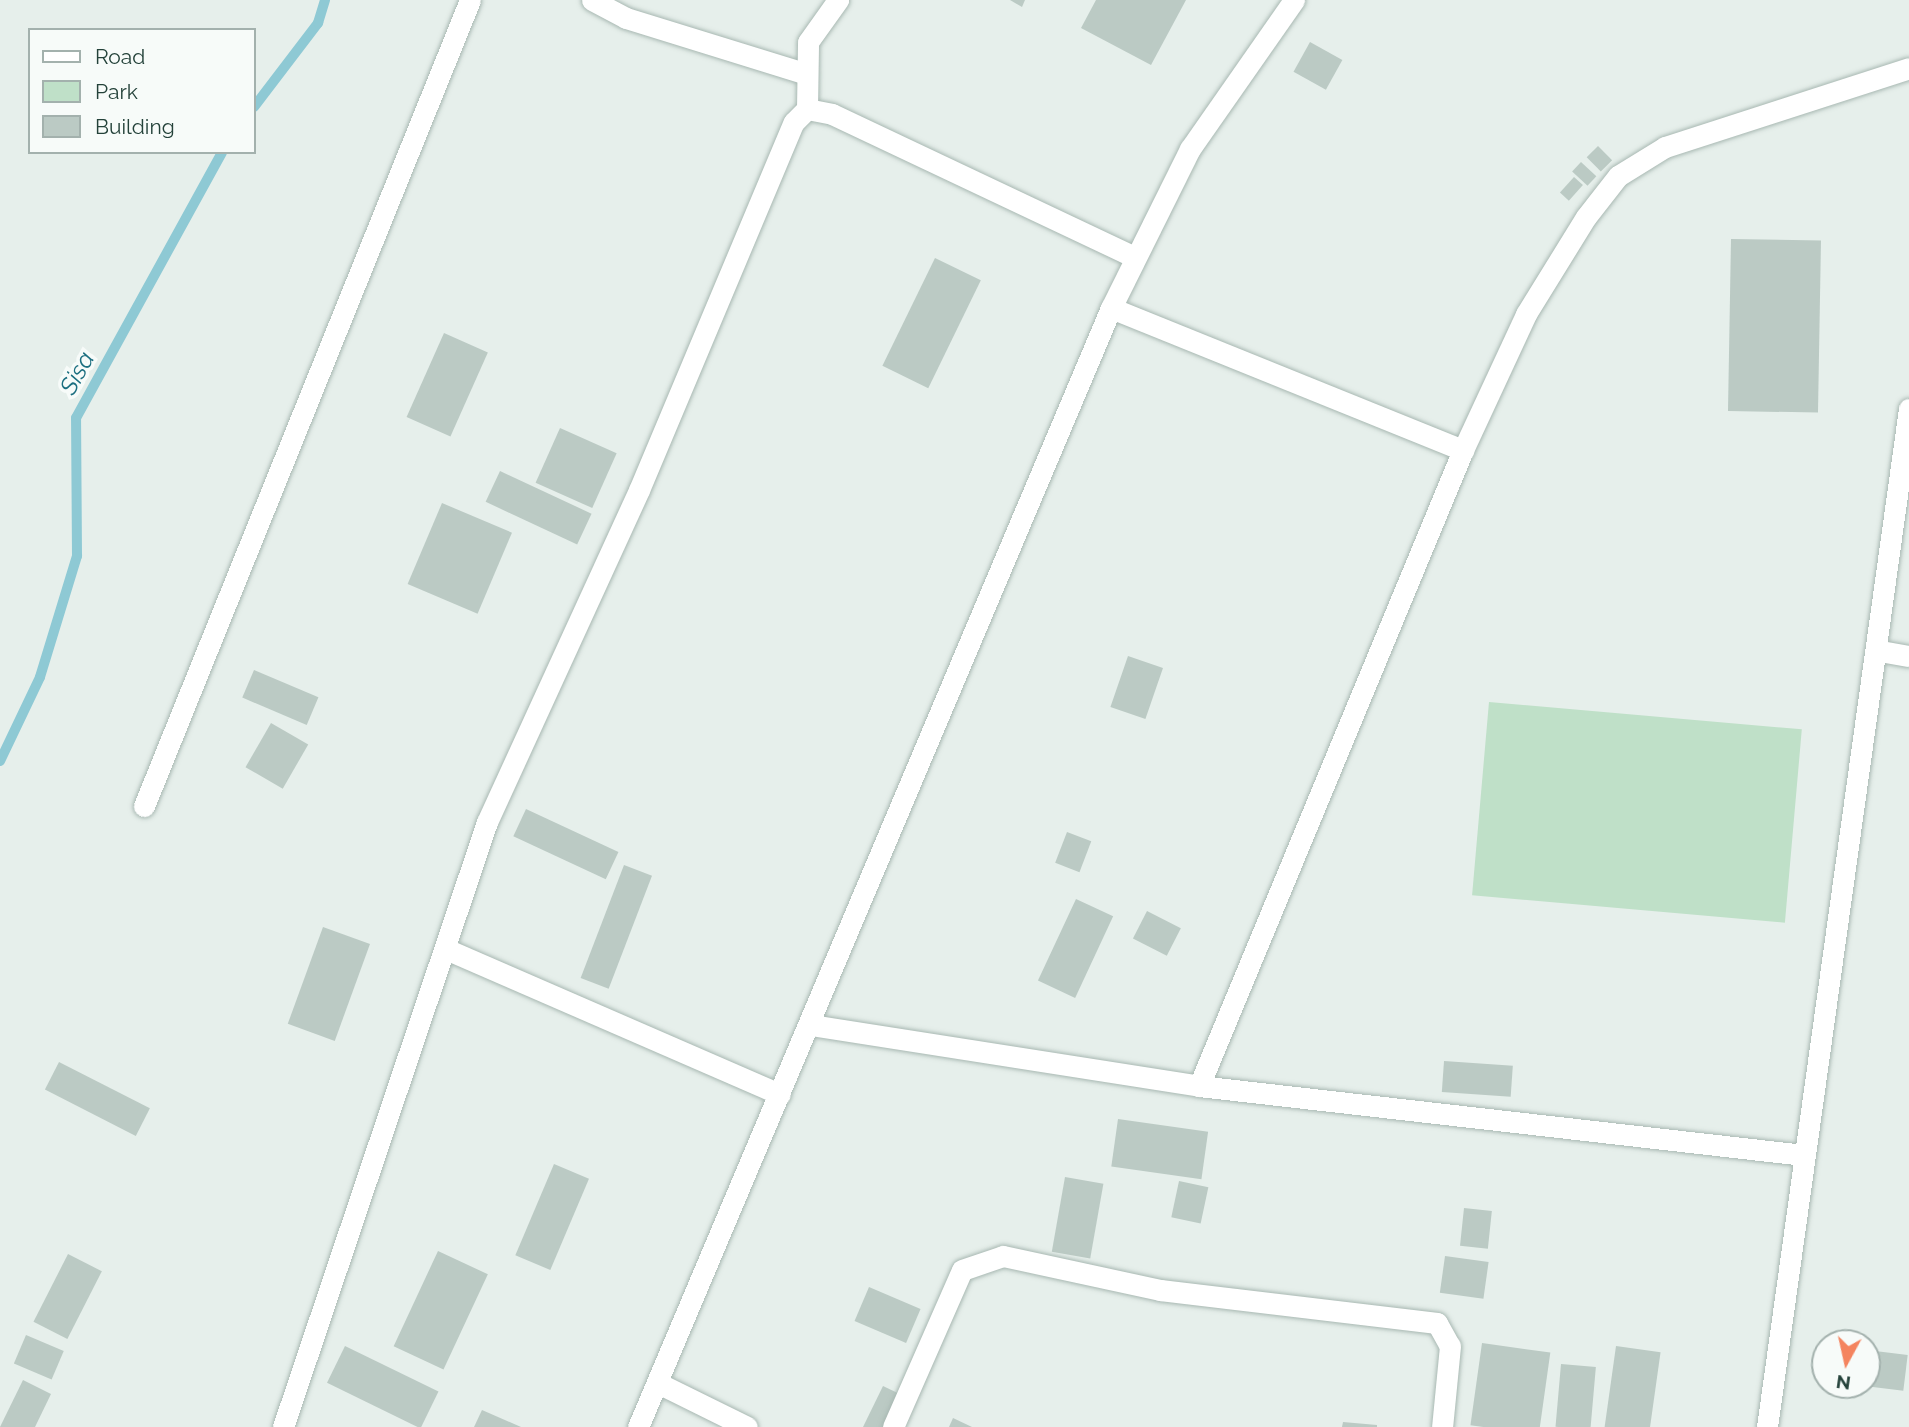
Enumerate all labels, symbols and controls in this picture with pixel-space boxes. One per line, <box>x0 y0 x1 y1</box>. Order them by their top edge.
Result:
legend <box>28 28 256 154</box>
text: Road <box>95 44 145 69</box>
text: Park <box>95 79 138 104</box>
text: Building <box>95 114 175 139</box>
water label: Sisa <box>54 346 100 400</box>
north arrow <box>1811 1329 1881 1399</box>
text: N <box>1835 1371 1852 1395</box>

